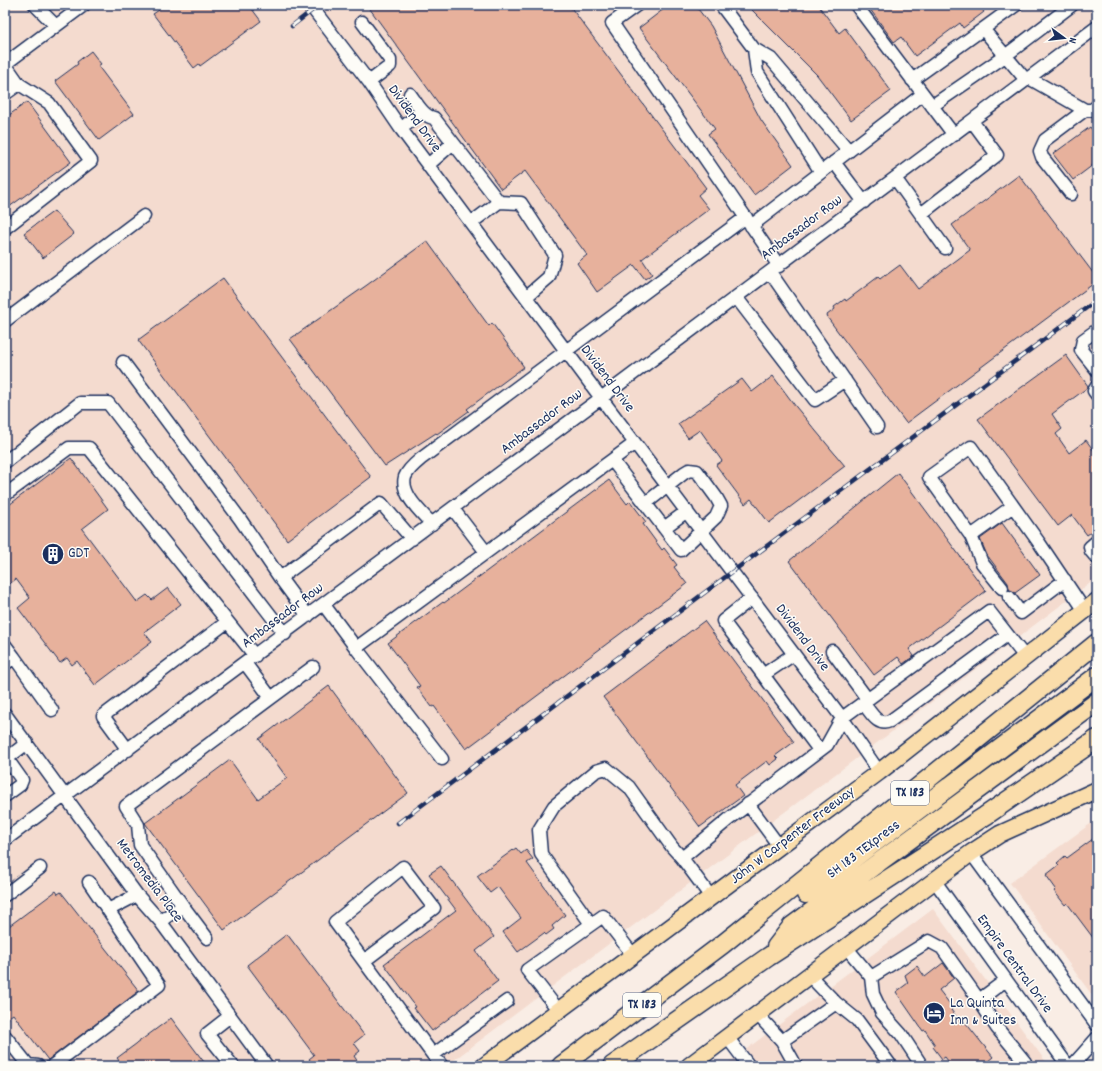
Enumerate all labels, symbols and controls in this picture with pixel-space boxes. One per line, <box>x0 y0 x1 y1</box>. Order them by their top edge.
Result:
north arrow <box>1044 18 1084 58</box>
text: N <box>1063 35 1080 45</box>
street label: Dividend Drive <box>382 80 446 158</box>
street label: Ambassador Row <box>756 190 848 266</box>
street label: Dividend Drive <box>574 341 640 418</box>
street label: Ambassador Row <box>496 384 588 460</box>
building icon: GDT <box>40 541 66 567</box>
place label: GDT <box>68 543 89 565</box>
street label: Ambassador Row <box>237 578 329 654</box>
street label: Dividend Drive <box>769 600 835 677</box>
street label: John W Carpenter Freeway <box>726 781 861 890</box>
road number: TX 183 <box>891 781 929 805</box>
street label: SH 183 TEXpress <box>823 815 905 885</box>
street label: Metromedia Place <box>110 834 188 928</box>
street label: Empire Central Drive <box>971 910 1058 1018</box>
road number: TX 183 <box>623 993 661 1017</box>
place label: La Quinta Inn & Suites <box>950 993 1016 1032</box>
hotel icon: La Quinta Inn & Suites <box>921 1000 947 1026</box>

